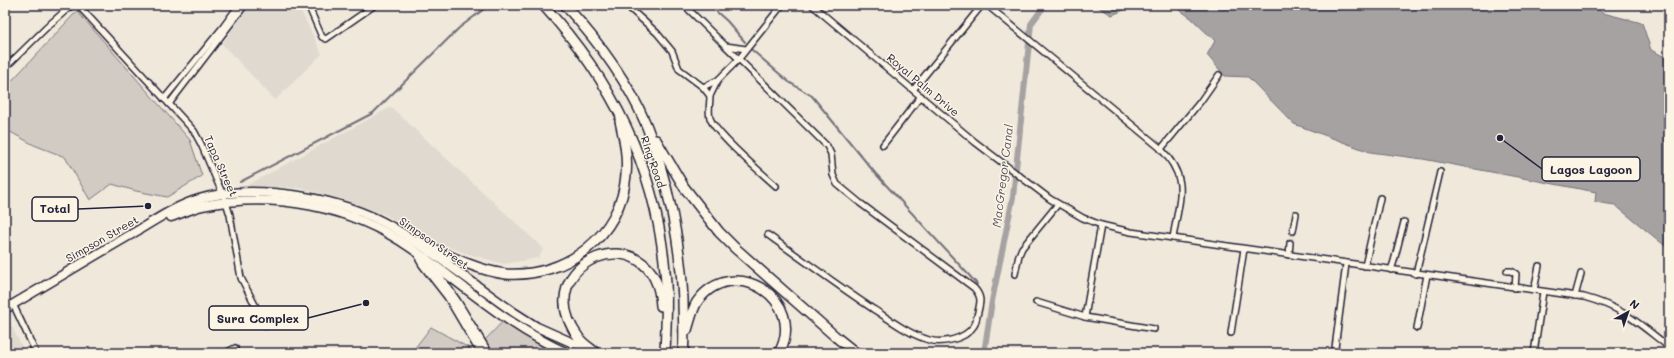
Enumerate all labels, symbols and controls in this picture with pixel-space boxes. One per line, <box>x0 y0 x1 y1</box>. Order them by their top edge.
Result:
street label: Royal Palm Drive <box>884 50 963 119</box>
water label: MacGregor Canal <box>988 124 1016 228</box>
street label: Tapa Street <box>201 133 242 199</box>
street label: Ring Road <box>638 134 669 190</box>
callout: Lagos Lagoon <box>1542 157 1640 181</box>
text: Lagos Lagoon <box>1550 161 1632 177</box>
callout: Total <box>32 197 78 221</box>
text: Total <box>40 200 70 216</box>
street label: Simpson Street <box>63 212 141 265</box>
street label: Simpson Street <box>397 213 472 272</box>
north arrow <box>1608 292 1648 332</box>
text: N <box>1627 296 1643 312</box>
callout: Sura Complex <box>209 306 308 330</box>
text: Sura Complex <box>217 310 299 326</box>

